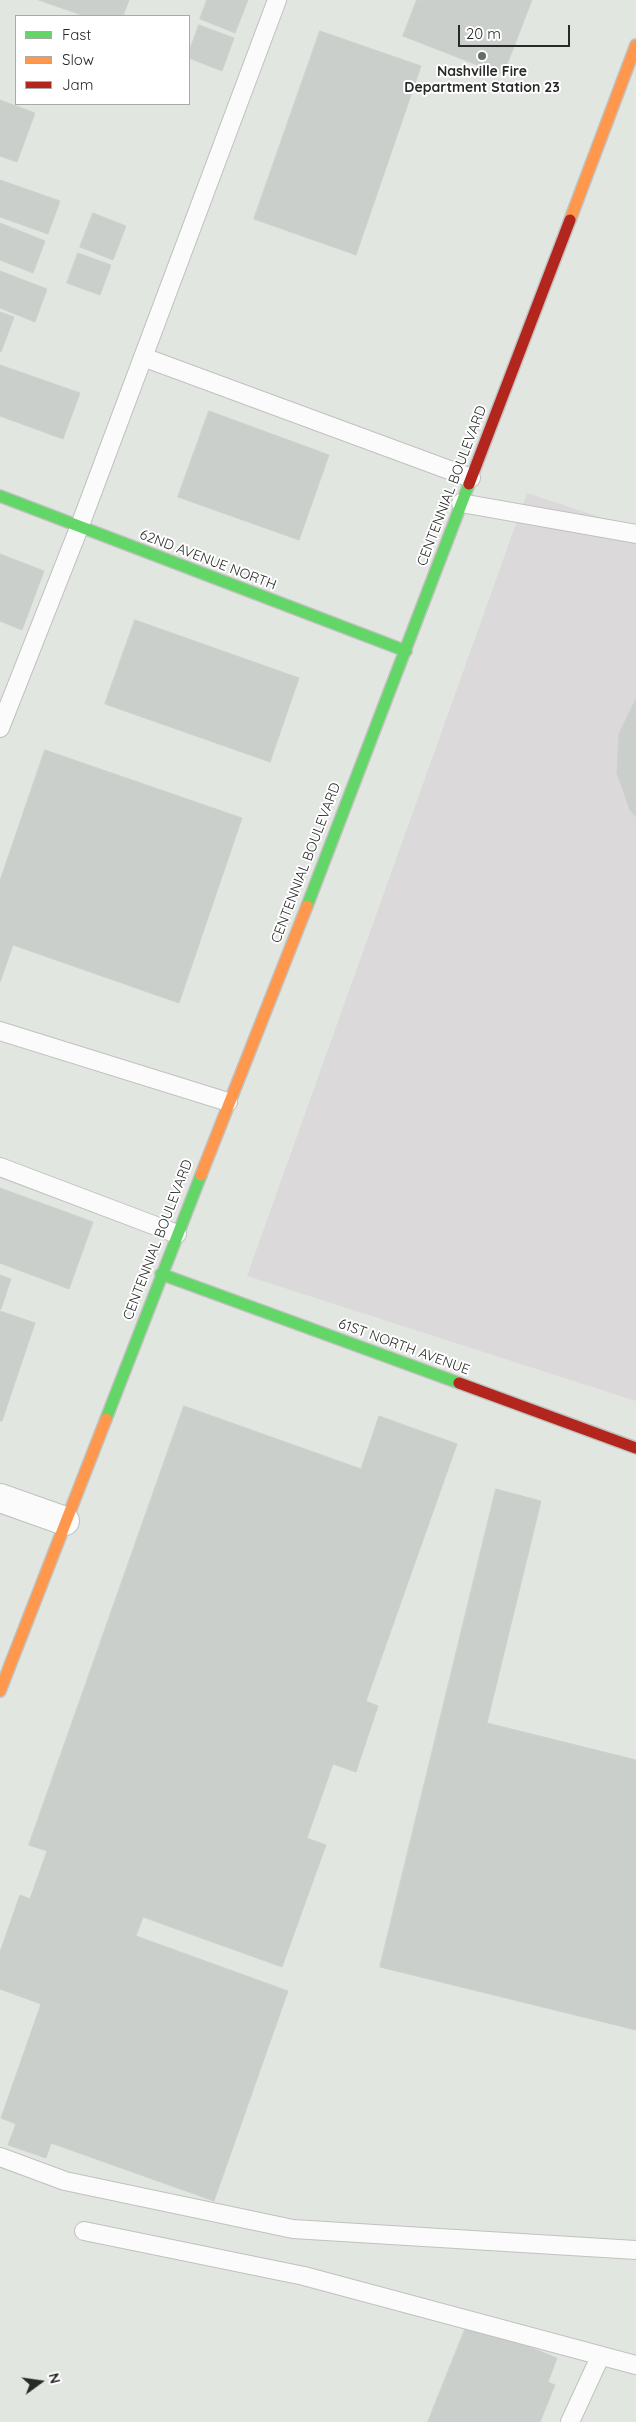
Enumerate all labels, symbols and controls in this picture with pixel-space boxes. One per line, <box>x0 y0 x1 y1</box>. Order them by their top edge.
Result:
legend <box>15 15 190 105</box>
scale bar <box>461 15 574 47</box>
text: 20 m <box>466 24 501 43</box>
text: Fast <box>62 25 91 44</box>
text: Slow <box>62 50 94 69</box>
marker: Nashville Fire Department Station 23 <box>476 50 488 62</box>
place label: Nashville Fire Department Station 23 <box>404 64 560 96</box>
text: Jam <box>62 75 93 94</box>
street label: CENTENNIAL BOULEVARD <box>414 403 490 569</box>
street label: 62ND AVENUE NORTH <box>137 526 279 594</box>
street label: CENTENNIAL BOULEVARD <box>268 780 344 946</box>
street label: CENTENNIAL BOULEVARD <box>120 1157 196 1323</box>
street label: 61ST NORTH AVENUE <box>336 1315 472 1379</box>
north arrow <box>15 2357 65 2407</box>
text: N <box>45 2371 65 2386</box>

